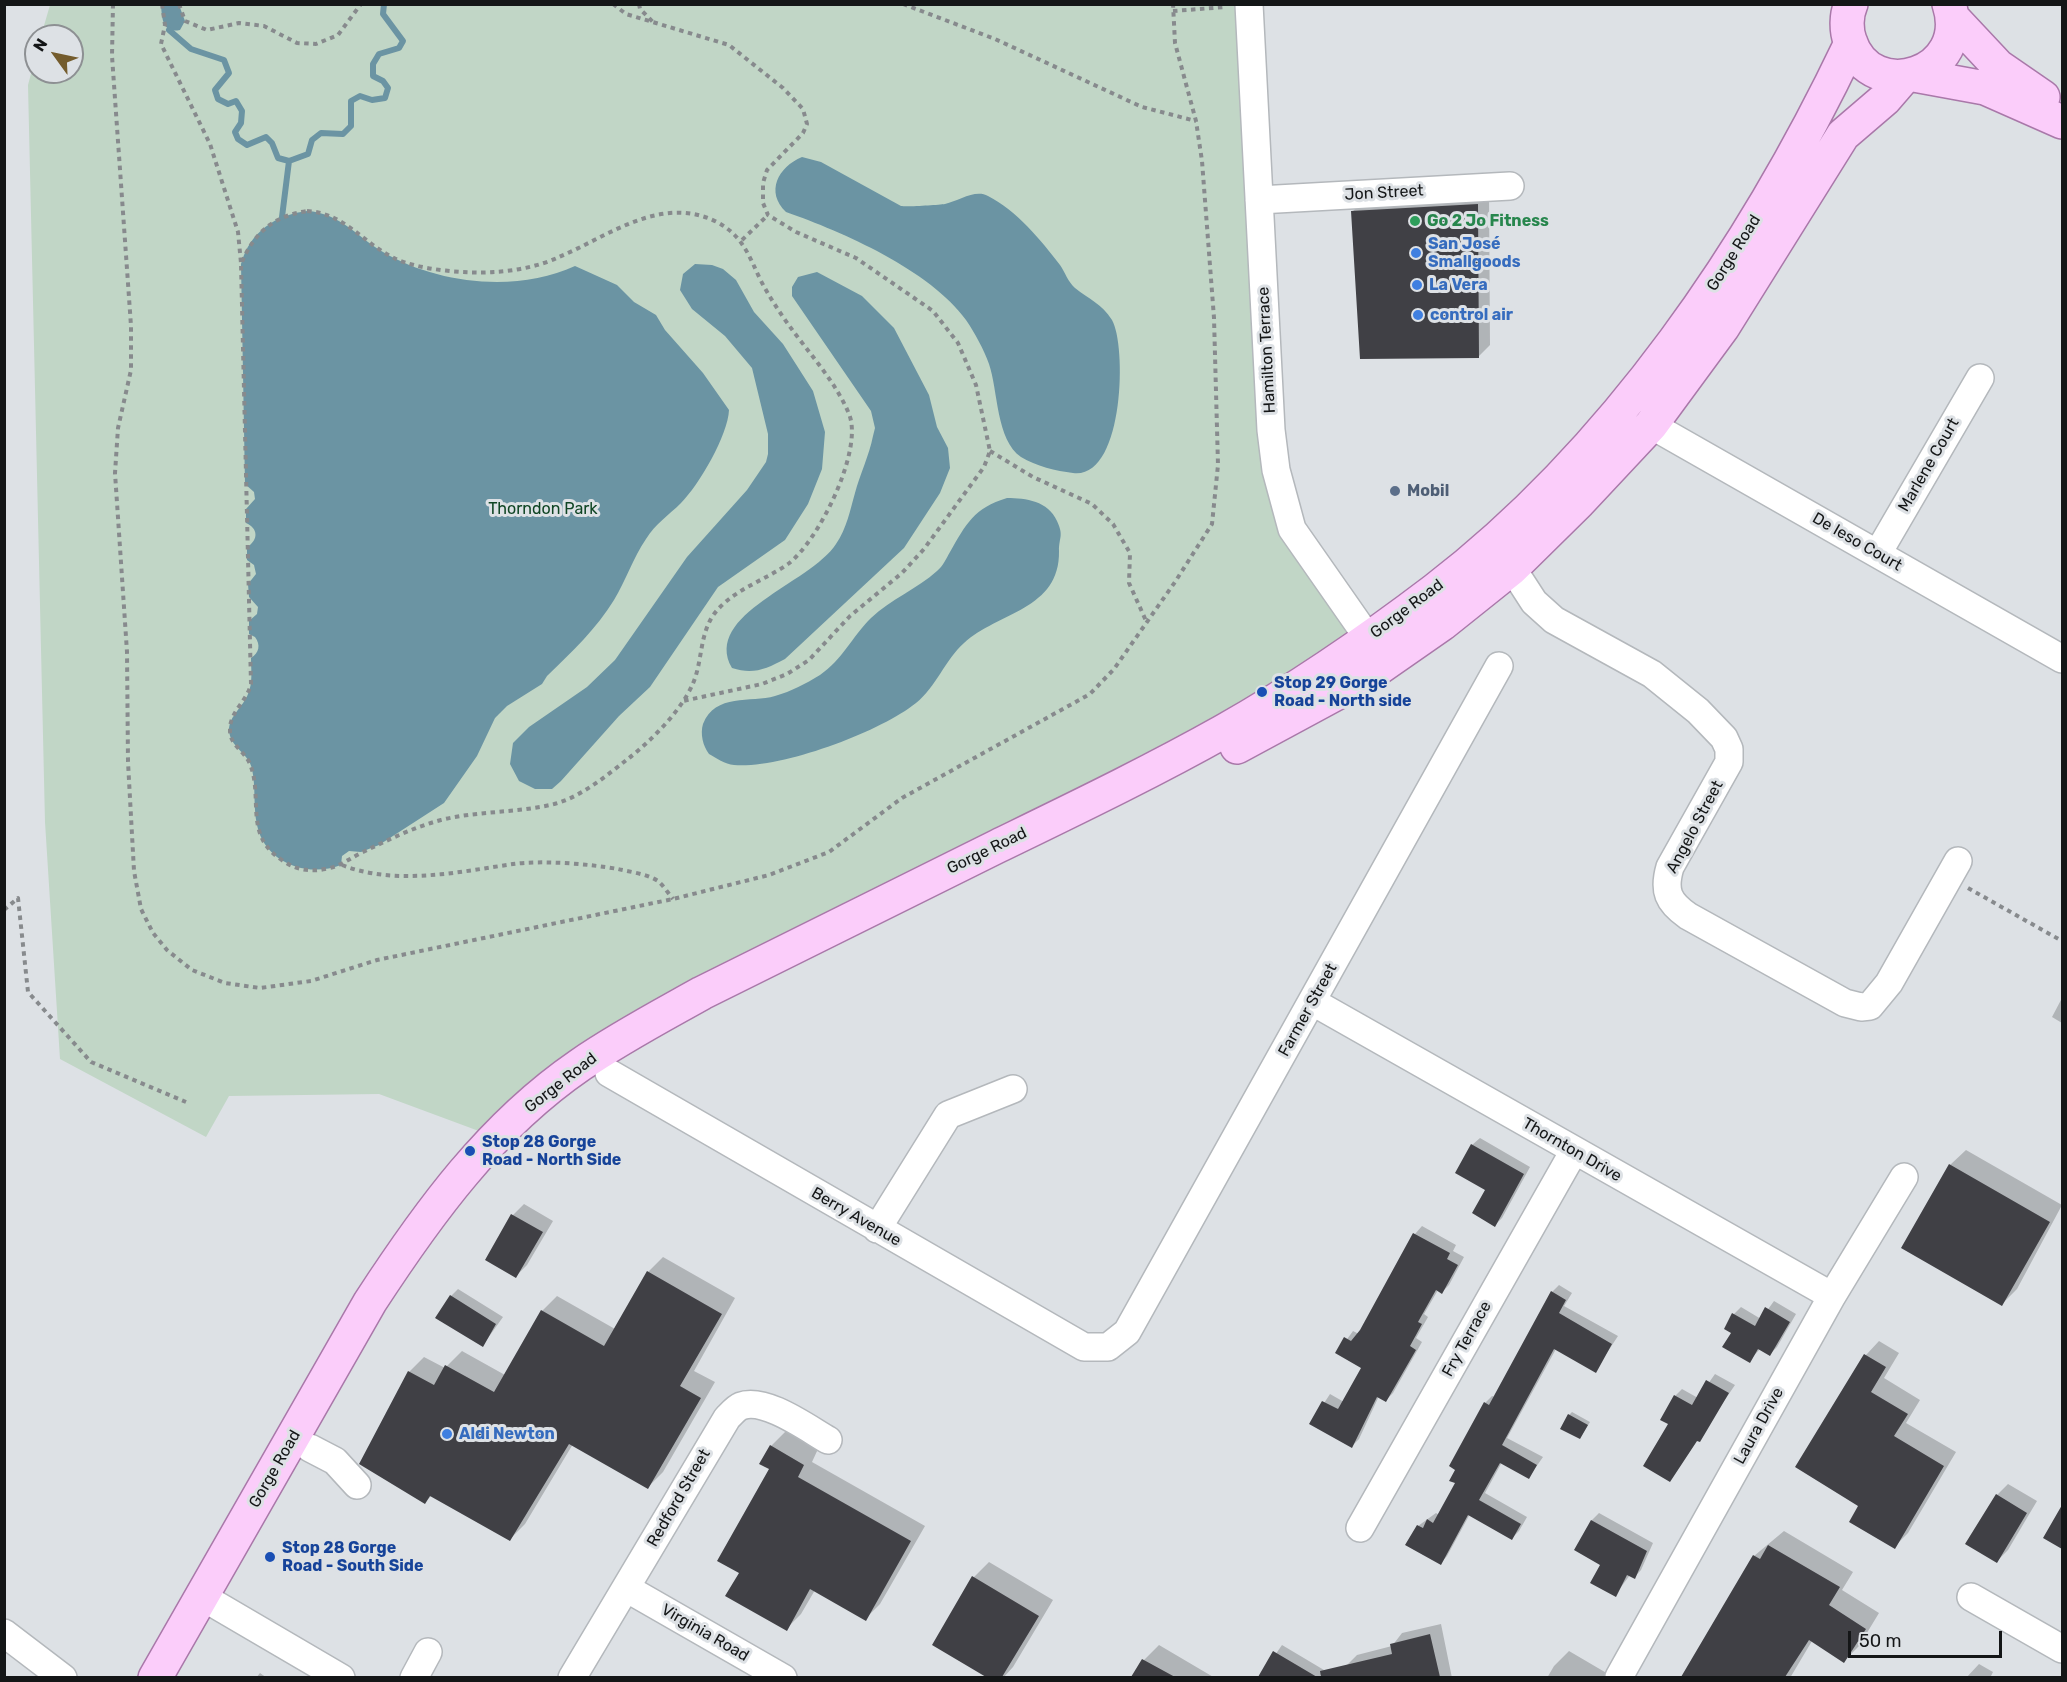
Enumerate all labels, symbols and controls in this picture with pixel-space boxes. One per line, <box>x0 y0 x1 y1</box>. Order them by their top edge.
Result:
north arrow <box>24 24 84 84</box>
text: N <box>29 35 51 55</box>
street label: Jon Street <box>1344 181 1424 205</box>
place label: Go 2 Jo Fitness <box>1427 211 1549 231</box>
street label: Gorge Road <box>1703 211 1765 295</box>
marker: Go 2 Jo Fitness <box>1408 214 1422 228</box>
place label: San José Smallgoods <box>1428 234 1520 272</box>
marker: San José Smallgoods <box>1409 246 1423 260</box>
place label: La Vera <box>1429 275 1488 295</box>
marker: La Vera <box>1410 278 1424 292</box>
street label: Hamilton Terrace <box>1254 286 1280 414</box>
place label: control air <box>1430 305 1513 325</box>
marker: control air <box>1411 308 1425 322</box>
street label: Marlene Court <box>1894 415 1964 515</box>
place label: Mobil <box>1407 481 1449 501</box>
marker: Mobil <box>1388 484 1402 498</box>
park label: Thorndon Park <box>488 499 598 519</box>
street label: De Ieso Court <box>1809 509 1905 575</box>
street label: Gorge Road <box>1367 575 1447 643</box>
place label: Stop 29 Gorge Road - North side <box>1274 673 1412 711</box>
marker: Stop 29 Gorge Road - North side <box>1255 685 1269 699</box>
street label: Angelo Street <box>1663 777 1727 877</box>
street label: Gorge Road <box>944 823 1030 879</box>
street label: Farmer Street <box>1275 960 1341 1060</box>
street label: Gorge Road <box>521 1049 601 1117</box>
street label: Thornton Drive <box>1519 1114 1625 1186</box>
place label: Stop 28 Gorge Road - North Side <box>482 1132 621 1170</box>
marker: Stop 28 Gorge Road - North Side <box>463 1144 477 1158</box>
street label: Berry Avenue <box>808 1184 904 1250</box>
street label: Fry Terrace <box>1438 1298 1496 1380</box>
street label: Laura Drive <box>1730 1384 1788 1468</box>
place label: Aldi Newton <box>459 1424 555 1444</box>
street label: Gorge Road <box>245 1427 305 1511</box>
marker: Aldi Newton <box>440 1427 454 1441</box>
street label: Redford Street <box>643 1446 715 1550</box>
place label: Stop 28 Gorge Road - South Side <box>282 1538 423 1576</box>
marker: Stop 28 Gorge Road - South Side <box>263 1550 277 1564</box>
street label: Virginia Road <box>658 1600 752 1666</box>
scale bar <box>1851 1619 2006 1657</box>
text: 50 m <box>1859 1630 1902 1652</box>

